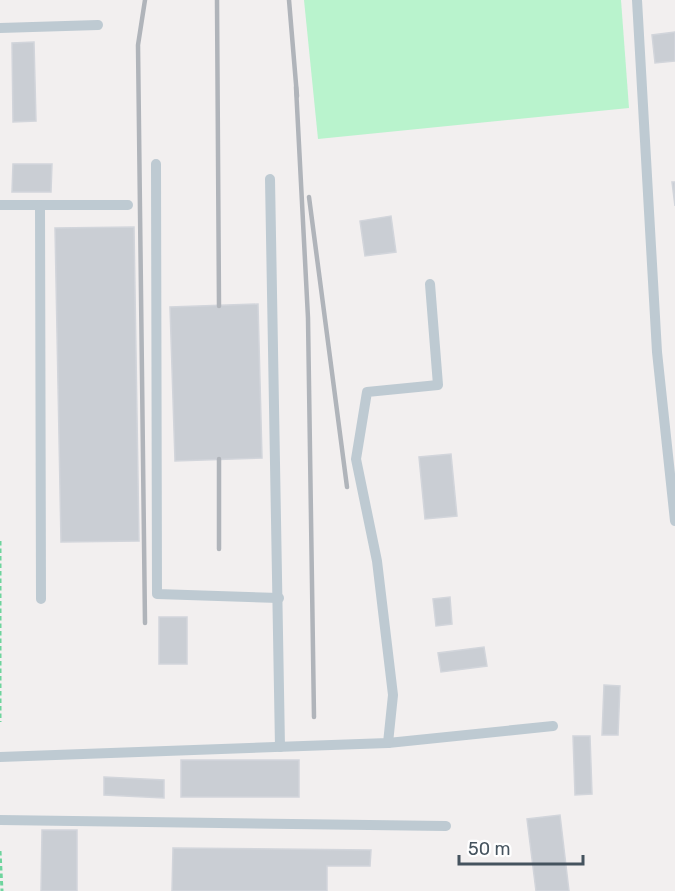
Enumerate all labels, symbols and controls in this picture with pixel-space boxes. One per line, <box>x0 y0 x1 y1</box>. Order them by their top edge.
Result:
scale bar <box>459 828 584 866</box>
text: 50 m <box>468 838 511 860</box>

